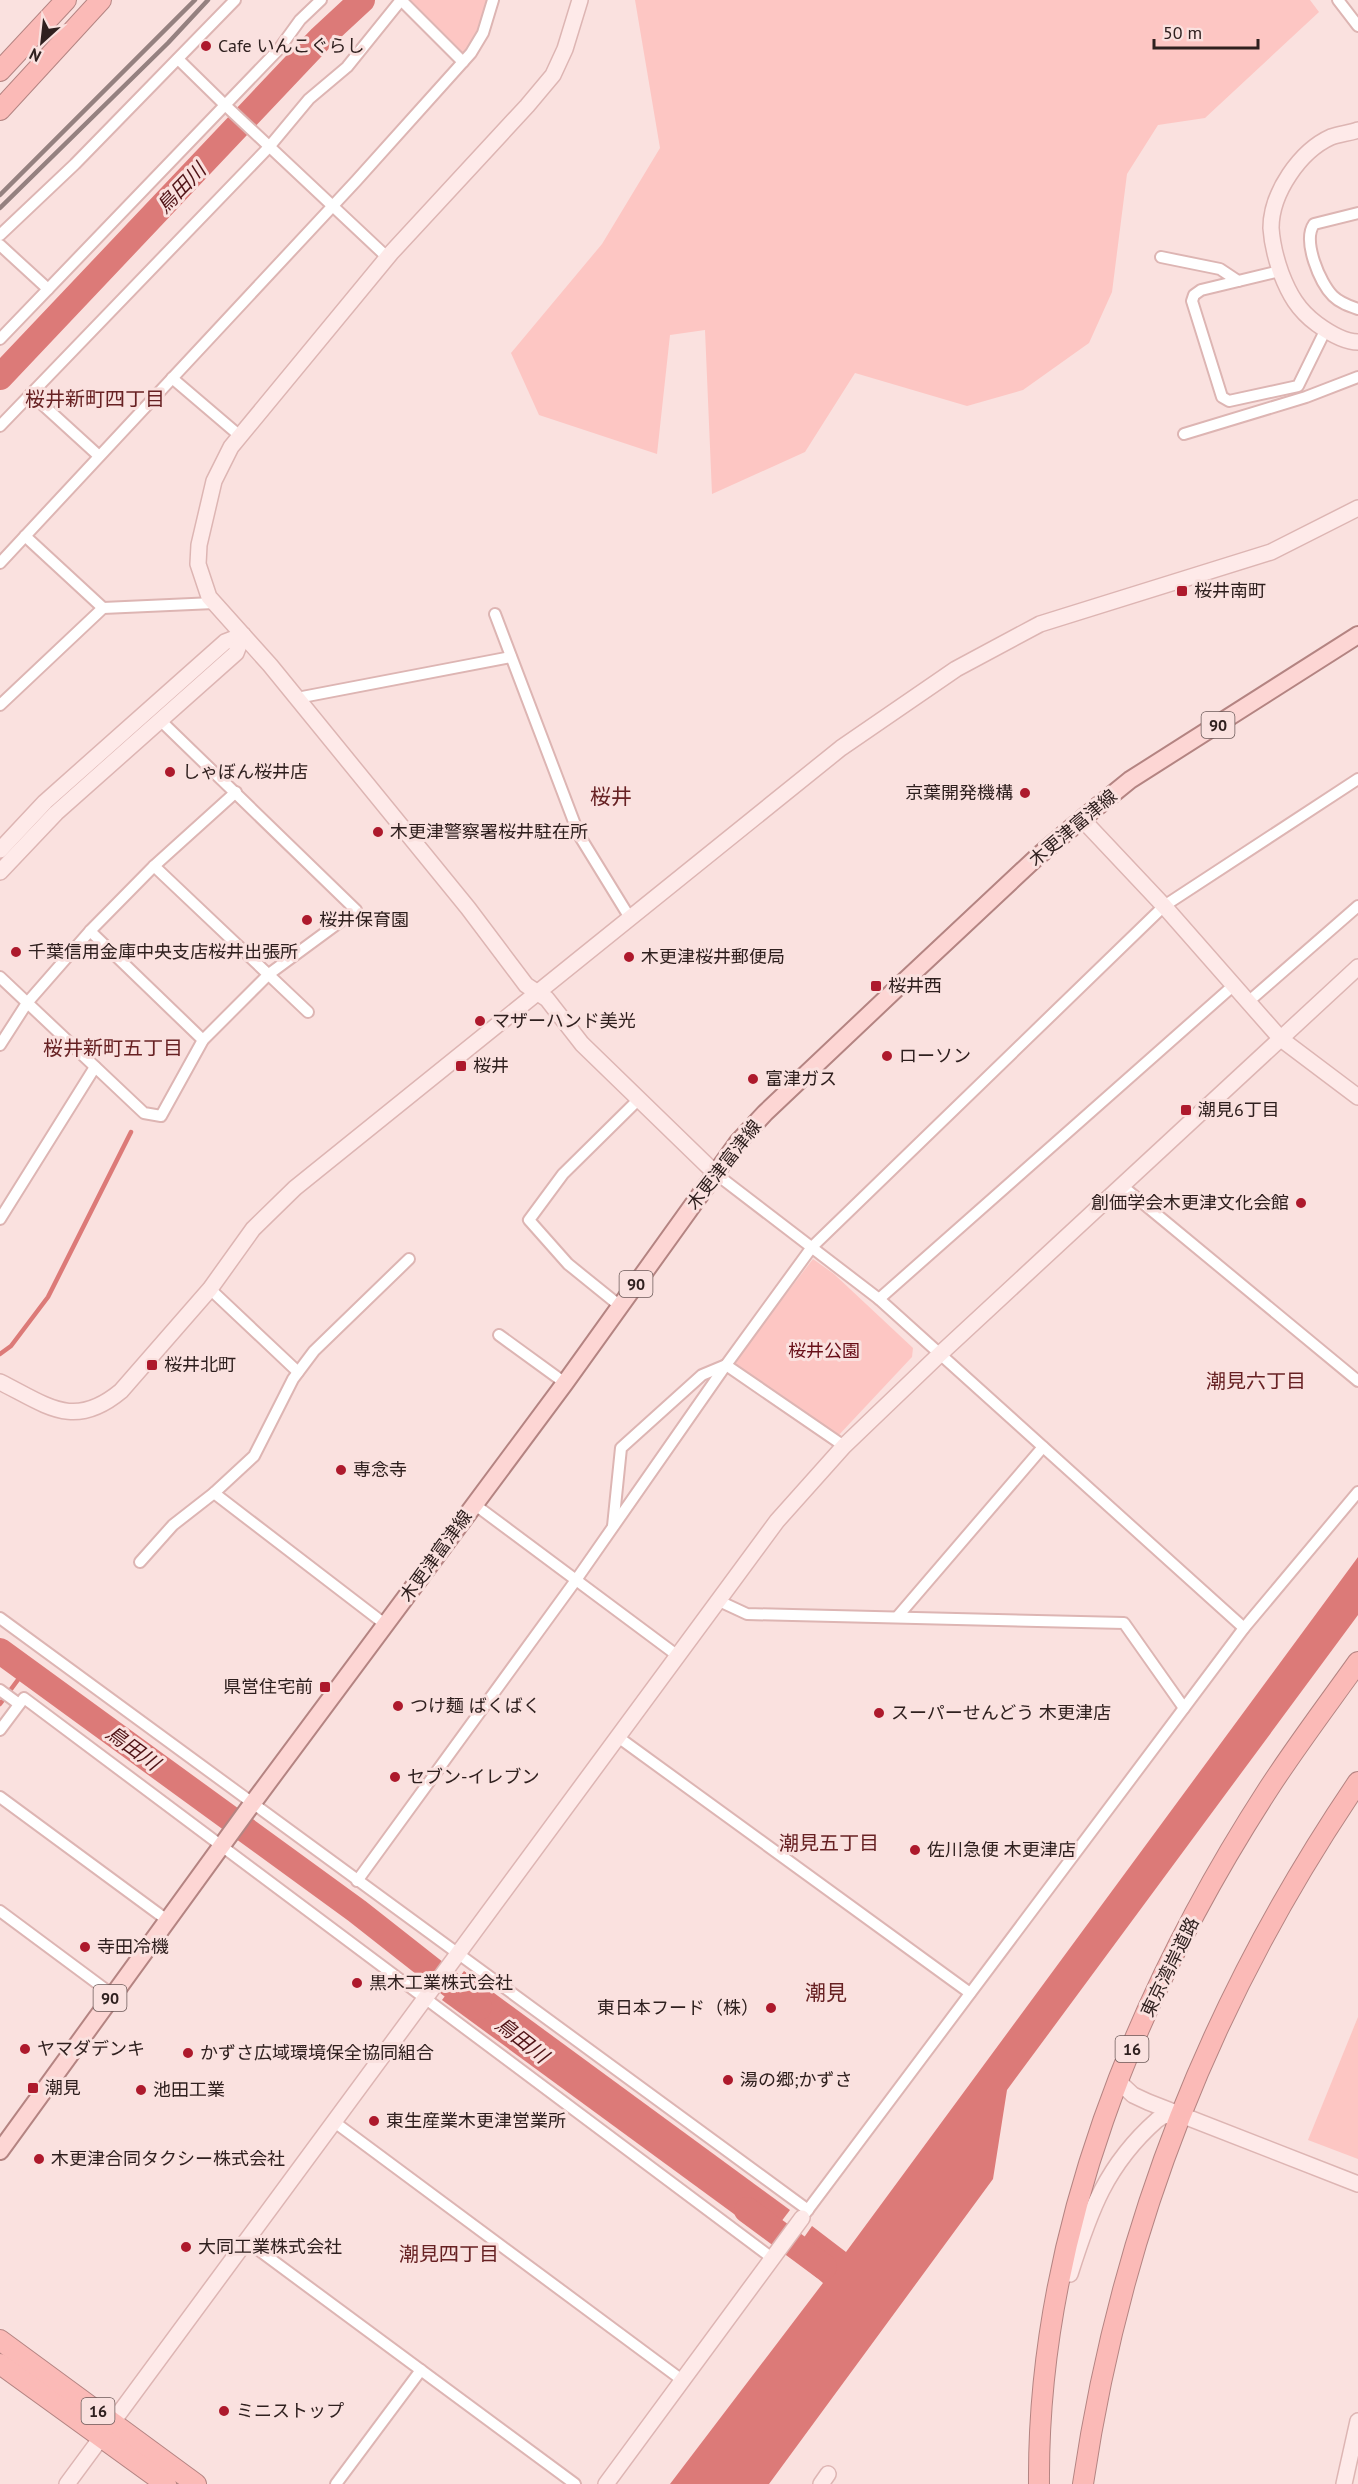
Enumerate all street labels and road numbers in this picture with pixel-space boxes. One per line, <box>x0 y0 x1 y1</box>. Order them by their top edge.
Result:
road number: 90 <box>1202 712 1234 738</box>
street label: 木更津富津線 <box>1024 784 1121 871</box>
street label: 木更津富津線 <box>681 1115 766 1214</box>
road number: 90 <box>620 1271 652 1297</box>
street label: 木更津富津線 <box>395 1505 477 1606</box>
street label: 東京湾岸道路 <box>1136 1913 1204 2020</box>
road number: 90 <box>94 1985 126 2011</box>
road number: 16 <box>1116 2036 1148 2062</box>
road number: 16 <box>82 2398 114 2424</box>

